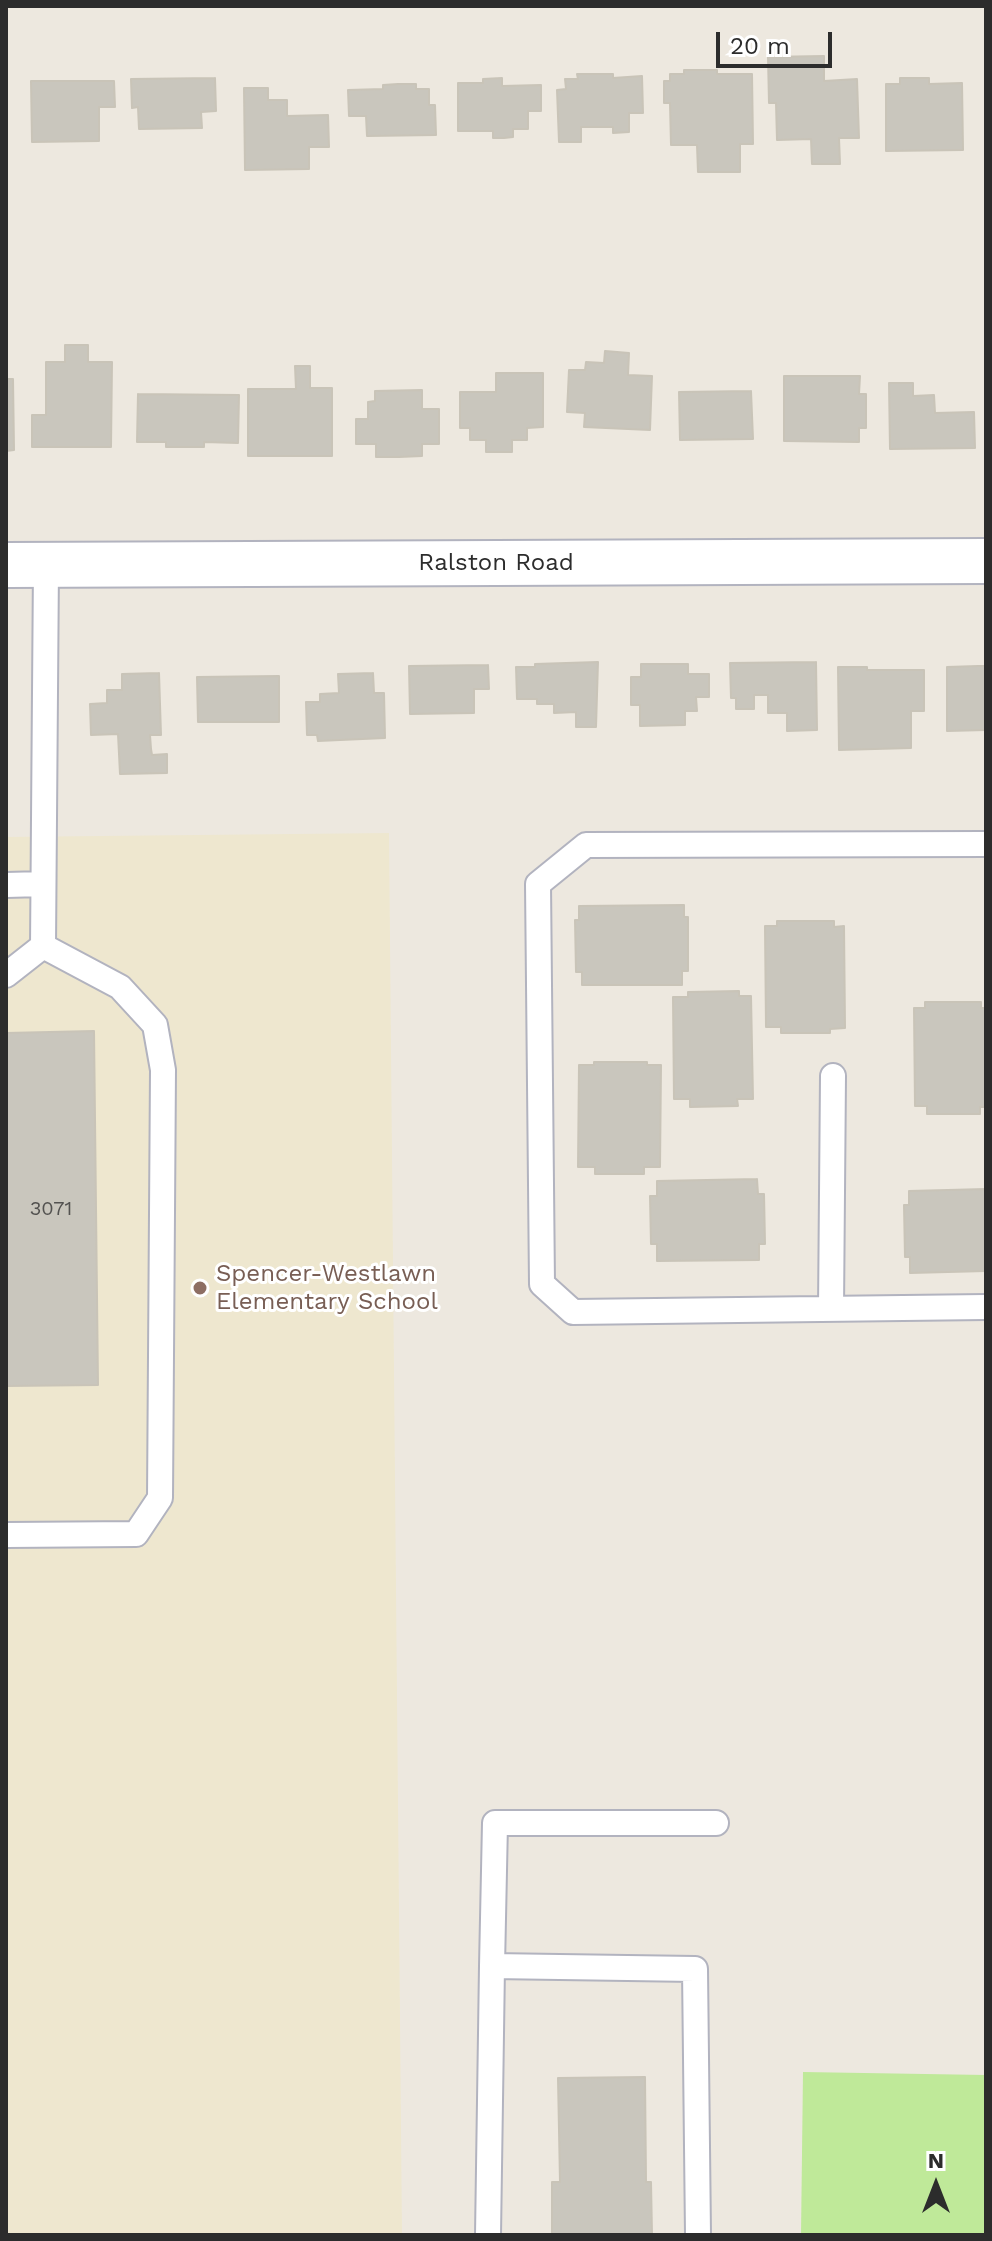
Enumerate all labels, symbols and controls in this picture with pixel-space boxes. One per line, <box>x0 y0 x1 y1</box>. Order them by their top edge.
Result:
scale bar <box>720 16 836 66</box>
text: 20 m <box>730 32 790 60</box>
street label: Ralston Road <box>418 549 574 577</box>
house number: 3071 <box>30 1197 72 1221</box>
place label: Spencer-Westlawn Elementary School <box>216 1260 438 1316</box>
marker: Spencer-Westlawn Elementary School <box>191 1279 209 1297</box>
north arrow <box>896 2145 976 2225</box>
text: N <box>928 2148 944 2173</box>

